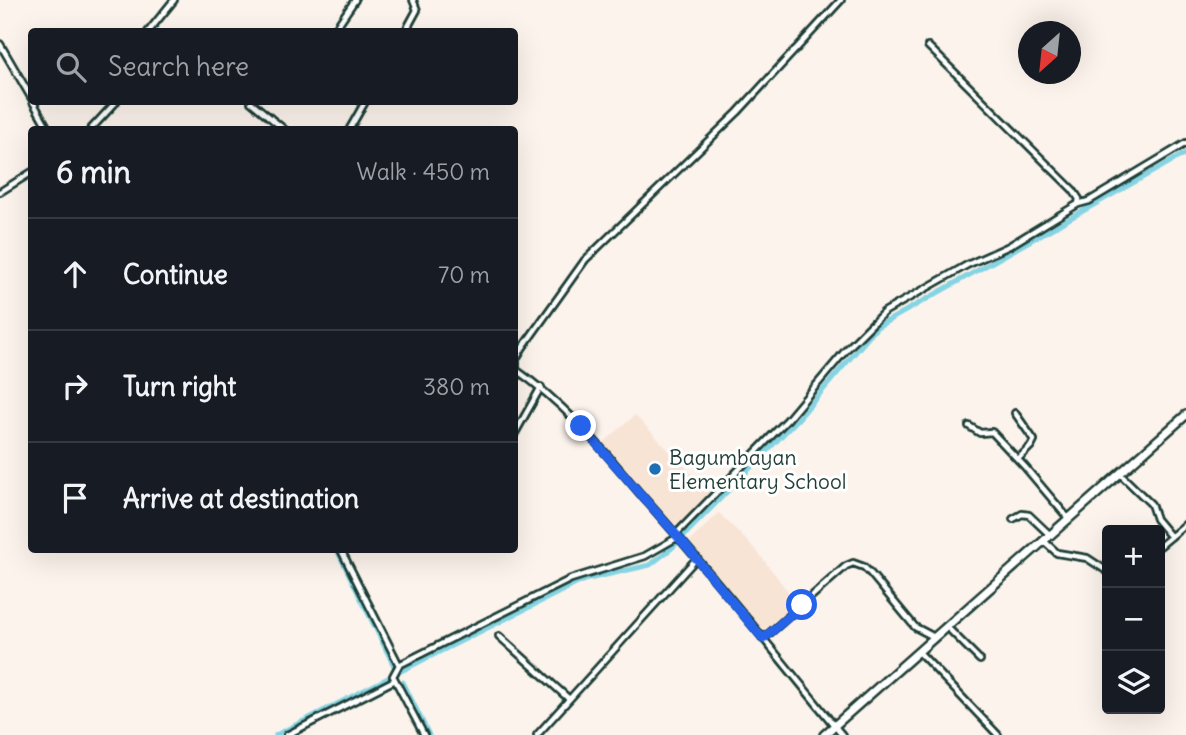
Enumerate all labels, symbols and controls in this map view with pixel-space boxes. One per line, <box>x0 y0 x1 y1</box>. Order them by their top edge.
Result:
north arrow <box>1018 21 1081 84</box>
search box <box>28 28 518 105</box>
icon: search <box>52 48 90 86</box>
text: Search here <box>108 50 249 83</box>
text: 6 min <box>56 153 131 191</box>
text: Walk · 450 m <box>356 157 490 186</box>
icon: ahead <box>56 255 94 293</box>
text: Continue <box>123 258 228 291</box>
text: 70 m <box>438 260 490 289</box>
icon: right <box>56 367 94 405</box>
text: Turn right <box>123 370 236 403</box>
text: 380 m <box>423 372 490 401</box>
route end <box>565 410 596 441</box>
place label: Bagumbayan Elementary School <box>669 444 846 495</box>
marker: Bagumbayan Elementary School <box>647 461 663 477</box>
icon: arrive <box>56 479 94 517</box>
text: Arrive at destination <box>123 482 359 515</box>
map controls <box>1102 525 1165 714</box>
button: + <box>1102 525 1165 588</box>
button: − <box>1102 588 1165 651</box>
route start <box>786 589 817 620</box>
button: layers <box>1102 651 1165 714</box>

